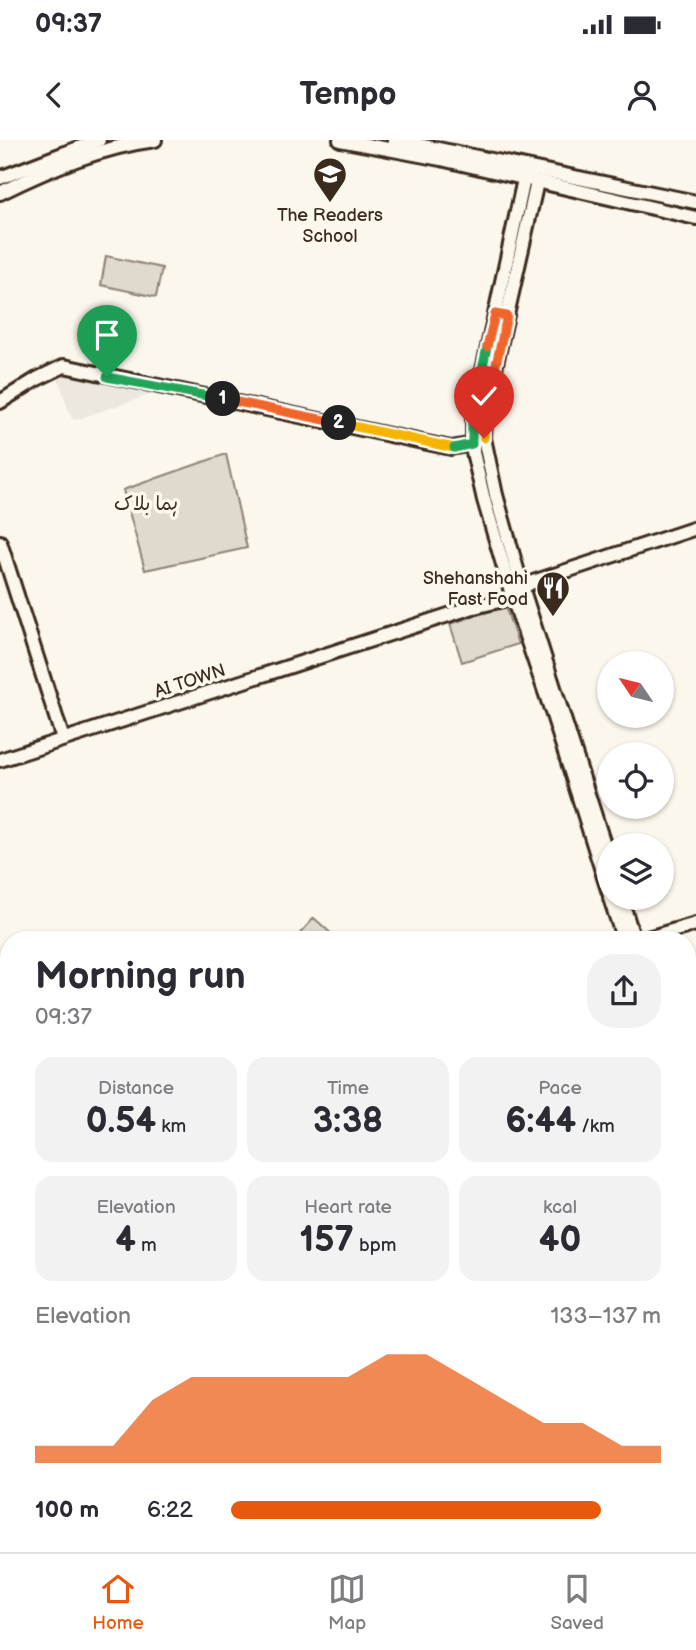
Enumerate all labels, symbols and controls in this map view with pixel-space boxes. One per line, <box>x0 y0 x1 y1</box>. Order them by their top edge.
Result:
text: 09:37 <box>35 9 102 40</box>
text: Tempo <box>300 75 397 114</box>
icon: back <box>35 76 73 114</box>
icon: person <box>623 76 661 114</box>
school or university icon: The Readers School <box>311 155 349 204</box>
place label: The Readers School <box>277 205 383 247</box>
pin <box>77 305 137 377</box>
icon: arrive <box>88 316 126 354</box>
pin <box>454 366 514 438</box>
icon: check <box>465 377 503 415</box>
pin: 1 <box>206 382 241 416</box>
text: 1 <box>219 387 227 410</box>
pin: 2 <box>322 406 356 440</box>
text: 2 <box>333 411 344 434</box>
district label: ہما بلاک <box>114 493 178 517</box>
place label: Shehanshahi Fast Food <box>423 568 528 610</box>
restaurant icon: Shehanshahi Fast Food <box>534 569 572 618</box>
north arrow <box>597 651 674 728</box>
map controls <box>597 651 674 910</box>
street label: AI TOWN <box>152 660 228 702</box>
button: locate <box>597 742 674 819</box>
button: layers <box>597 833 674 910</box>
text: Morning run <box>35 954 246 999</box>
button: share <box>587 954 661 1028</box>
text: 09:37 <box>35 1003 92 1031</box>
text: Distance <box>98 1077 174 1100</box>
text: Time <box>327 1077 369 1100</box>
text: Pace <box>538 1077 582 1100</box>
text: 0.54 <box>86 1100 156 1143</box>
text: 3:38 <box>313 1100 383 1143</box>
text: 6:44 <box>505 1100 576 1143</box>
text: km <box>156 1115 186 1138</box>
text: /km <box>576 1115 615 1138</box>
text: Elevation <box>96 1196 176 1219</box>
text: Heart rate <box>304 1196 392 1219</box>
text: kcal <box>543 1196 577 1219</box>
text: 4 <box>115 1219 136 1262</box>
text: 157 <box>300 1219 354 1262</box>
text: 40 <box>539 1219 581 1262</box>
text: m <box>136 1234 157 1257</box>
text: bpm <box>354 1234 396 1257</box>
text: Elevation <box>35 1302 131 1330</box>
text: 133–137 m <box>550 1302 661 1330</box>
text: 100 m <box>35 1496 99 1524</box>
text: 6:22 <box>147 1496 193 1524</box>
tab: Home <box>92 1570 144 1635</box>
tab: Map <box>328 1570 366 1635</box>
tab: Saved <box>551 1570 604 1635</box>

